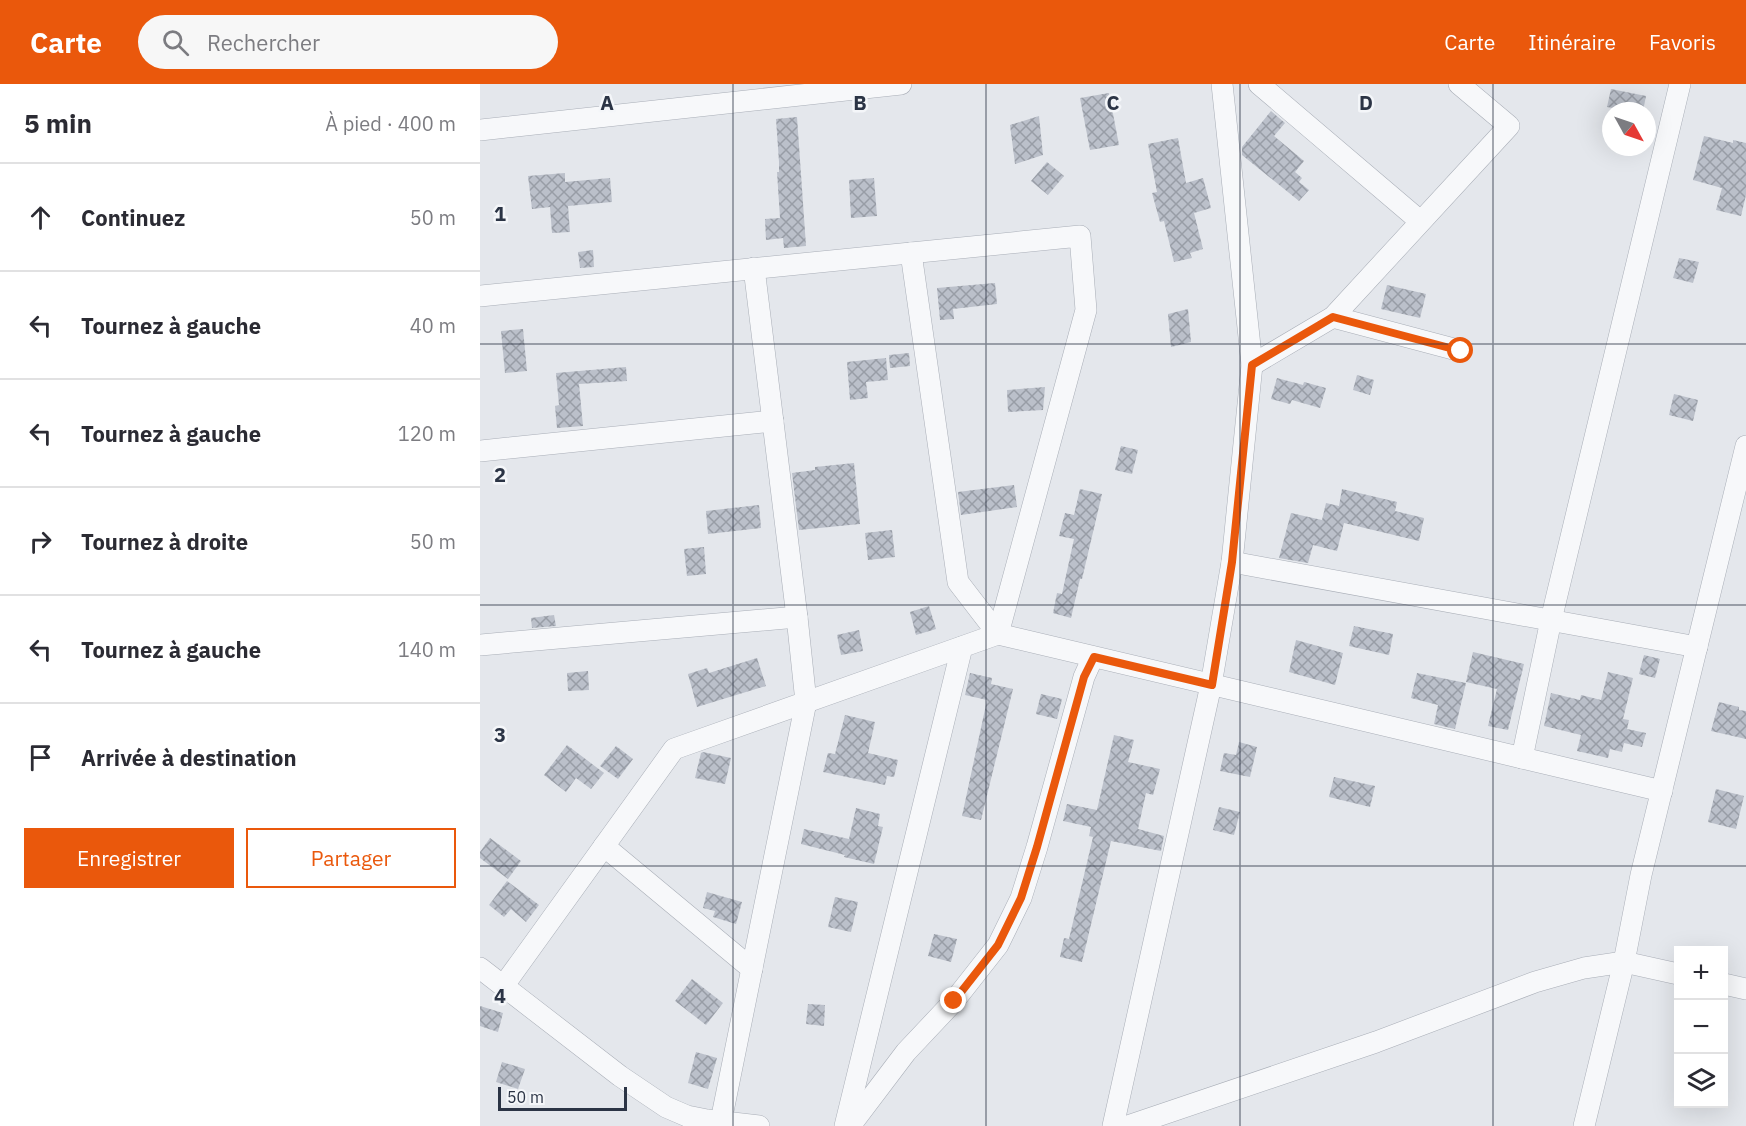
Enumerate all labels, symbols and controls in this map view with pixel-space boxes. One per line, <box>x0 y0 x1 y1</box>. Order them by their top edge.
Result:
search box <box>138 15 558 69</box>
text: Carte <box>30 24 102 61</box>
icon: search <box>159 26 192 59</box>
text: Rechercher <box>207 28 320 57</box>
text: Carte <box>1444 28 1495 56</box>
text: Itinéraire <box>1528 28 1616 56</box>
text: Favoris <box>1649 28 1716 56</box>
text: A <box>600 89 614 116</box>
text: B <box>853 89 867 116</box>
text: C <box>1106 89 1120 116</box>
text: D <box>1359 89 1373 116</box>
north arrow <box>1602 102 1656 156</box>
text: 5 min <box>24 106 92 140</box>
text: À pied · 400 m <box>325 110 456 137</box>
text: 1 <box>494 200 506 227</box>
icon: ahead <box>24 201 57 234</box>
text: Continuez <box>81 203 185 232</box>
text: 50 m <box>410 204 456 231</box>
icon: left <box>24 309 57 342</box>
text: Tournez à gauche <box>81 311 261 340</box>
text: 40 m <box>410 312 456 339</box>
route start <box>1447 337 1473 363</box>
icon: left <box>24 417 57 450</box>
text: Tournez à gauche <box>81 419 261 448</box>
text: 120 m <box>398 420 456 447</box>
text: 2 <box>494 461 506 488</box>
icon: right <box>24 525 57 558</box>
text: Tournez à droite <box>81 527 248 556</box>
text: 50 m <box>410 528 456 555</box>
icon: left <box>24 633 57 666</box>
text: Tournez à gauche <box>81 635 261 664</box>
text: 140 m <box>398 636 456 663</box>
text: 3 <box>494 721 506 748</box>
icon: arrive <box>24 741 57 774</box>
text: Arrivée à destination <box>81 743 297 772</box>
button: Enregistrer <box>24 828 234 888</box>
button: Partager <box>246 828 456 888</box>
map controls <box>1674 946 1728 1108</box>
button: + <box>1674 946 1728 1000</box>
text: 4 <box>494 982 506 1009</box>
route end <box>940 987 966 1013</box>
button: − <box>1674 1000 1728 1054</box>
button: layers <box>1674 1054 1728 1108</box>
scale bar <box>498 1084 627 1112</box>
text: 50 m <box>507 1087 544 1107</box>

